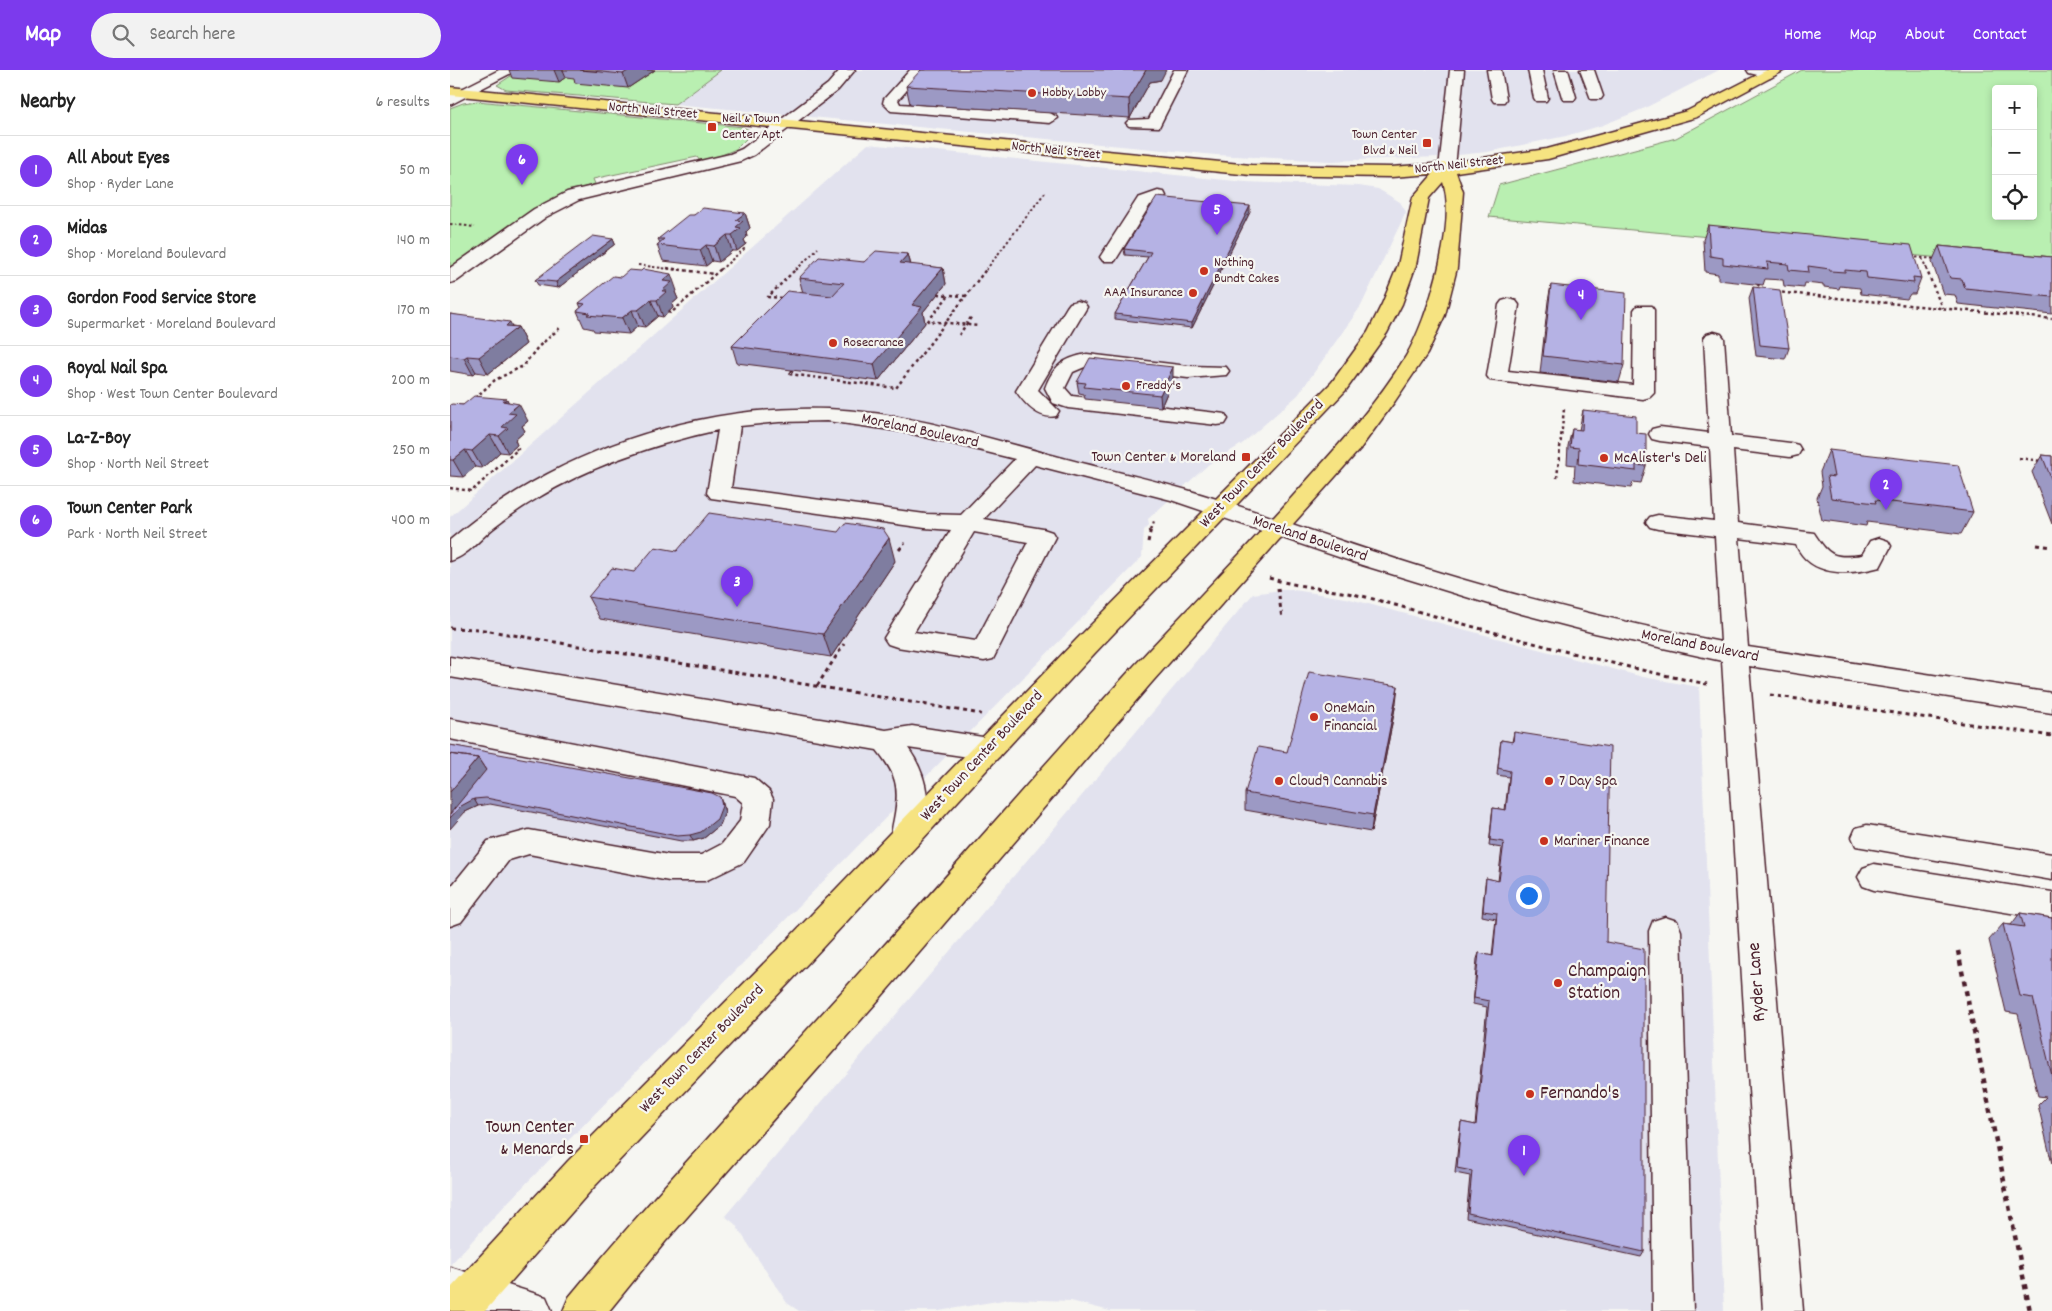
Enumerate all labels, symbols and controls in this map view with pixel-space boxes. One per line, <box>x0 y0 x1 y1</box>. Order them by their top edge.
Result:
search box <box>91 13 441 58</box>
text: Map <box>25 18 61 52</box>
icon: search <box>109 21 137 49</box>
text: Search here <box>149 22 235 49</box>
text: Home <box>1784 23 1821 48</box>
text: Map <box>1849 23 1877 48</box>
text: About <box>1905 23 1945 48</box>
text: Contact <box>1973 23 2027 48</box>
place label: Hobby Lobby <box>1042 83 1106 103</box>
map controls <box>1992 85 2037 220</box>
button: + <box>1992 85 2037 130</box>
marker: Hobby Lobby <box>1026 87 1038 99</box>
text: Nearby <box>20 88 75 118</box>
text: 6 results <box>375 91 430 114</box>
street label: North Neil Street <box>608 97 698 125</box>
place label: Neil & Town Center Apt. <box>722 109 783 145</box>
marker: Neil & Town Center Apt. <box>706 121 718 133</box>
place label: Town Center Blvd & Neil <box>1352 125 1418 161</box>
button: − <box>1992 130 2037 175</box>
street label: North Neil Street <box>1011 136 1101 166</box>
marker: Town Center Blvd & Neil <box>1421 137 1433 149</box>
pin: 6 <box>506 144 538 185</box>
text: All About Eyes <box>67 146 170 173</box>
street label: North Neil Street <box>1414 150 1504 180</box>
text: 1 <box>34 159 38 182</box>
text: 50 m <box>399 159 430 182</box>
text: Shop · Ryder Lane <box>67 173 174 196</box>
button: locate <box>1992 175 2037 220</box>
pin: 5 <box>1201 194 1233 235</box>
text: Midas <box>67 216 107 243</box>
text: 2 <box>33 229 40 252</box>
text: 140 m <box>396 229 430 252</box>
text: Shop · Moreland Boulevard <box>67 243 226 266</box>
place label: Nothing Bundt Cakes <box>1214 253 1279 289</box>
marker: Nothing Bundt Cakes <box>1198 265 1210 277</box>
pin: 4 <box>1565 279 1597 320</box>
place label: AAA Insurance <box>1104 283 1183 303</box>
text: Gordon Food Service Store <box>67 286 256 313</box>
marker: AAA Insurance <box>1187 287 1199 299</box>
text: 3 <box>32 299 40 322</box>
text: 170 m <box>397 299 430 322</box>
text: Supermarket · Moreland Boulevard <box>67 313 276 336</box>
place label: Rosecrance <box>843 333 904 353</box>
marker: Rosecrance <box>827 337 839 349</box>
text: Royal Nail Spa <box>67 356 167 383</box>
text: 4 <box>33 369 39 392</box>
text: 200 m <box>391 369 430 392</box>
place label: Freddy's <box>1136 376 1181 396</box>
marker: Freddy's <box>1120 380 1132 392</box>
text: Shop · West Town Center Boulevard <box>67 383 278 406</box>
street label: West Town Center Boulevard <box>1194 395 1330 533</box>
street label: Moreland Boulevard <box>859 407 981 455</box>
text: La-Z-Boy <box>67 426 130 453</box>
text: 5 <box>32 439 40 462</box>
text: 250 m <box>392 439 430 462</box>
place label: Town Center & Moreland <box>1091 446 1236 469</box>
place label: McAlister's Deli <box>1614 447 1707 470</box>
marker: Town Center & Moreland <box>1240 451 1252 463</box>
marker: McAlister's Deli <box>1598 452 1610 464</box>
text: Shop · North Neil Street <box>67 453 209 476</box>
pin: 2 <box>1870 469 1902 510</box>
text: Town Center Park <box>67 496 192 523</box>
text: 6 <box>32 509 40 532</box>
text: 400 m <box>391 509 430 532</box>
street label: Moreland Boulevard <box>1250 510 1370 568</box>
text: Park · North Neil Street <box>67 523 207 546</box>
pin: 3 <box>721 566 753 607</box>
street label: Moreland Boulevard <box>1639 623 1761 669</box>
street label: West Town Center Boulevard <box>915 686 1049 826</box>
place label: OneMain Financial <box>1324 697 1377 738</box>
marker: OneMain Financial <box>1308 711 1320 723</box>
place label: Cloud9 Cannabis <box>1289 770 1388 793</box>
place label: 7 Day Spa <box>1559 770 1617 793</box>
marker: Cloud9 Cannabis <box>1273 775 1285 787</box>
marker: 7 Day Spa <box>1543 775 1555 787</box>
place label: Mariner Finance <box>1554 830 1650 853</box>
marker: Mariner Finance <box>1538 835 1550 847</box>
your location <box>1516 883 1542 909</box>
street label: Ryder Lane <box>1742 941 1774 1023</box>
place label: Champaign Station <box>1568 959 1646 1008</box>
marker: Champaign Station <box>1552 977 1564 989</box>
street label: West Town Center Boulevard <box>634 980 770 1118</box>
place label: Fernando's <box>1540 1081 1619 1108</box>
marker: Fernando's <box>1524 1088 1536 1100</box>
place label: Town Center & Menards <box>485 1115 574 1164</box>
marker: Town Center & Menards <box>578 1133 590 1145</box>
pin: 1 <box>1508 1135 1540 1176</box>

